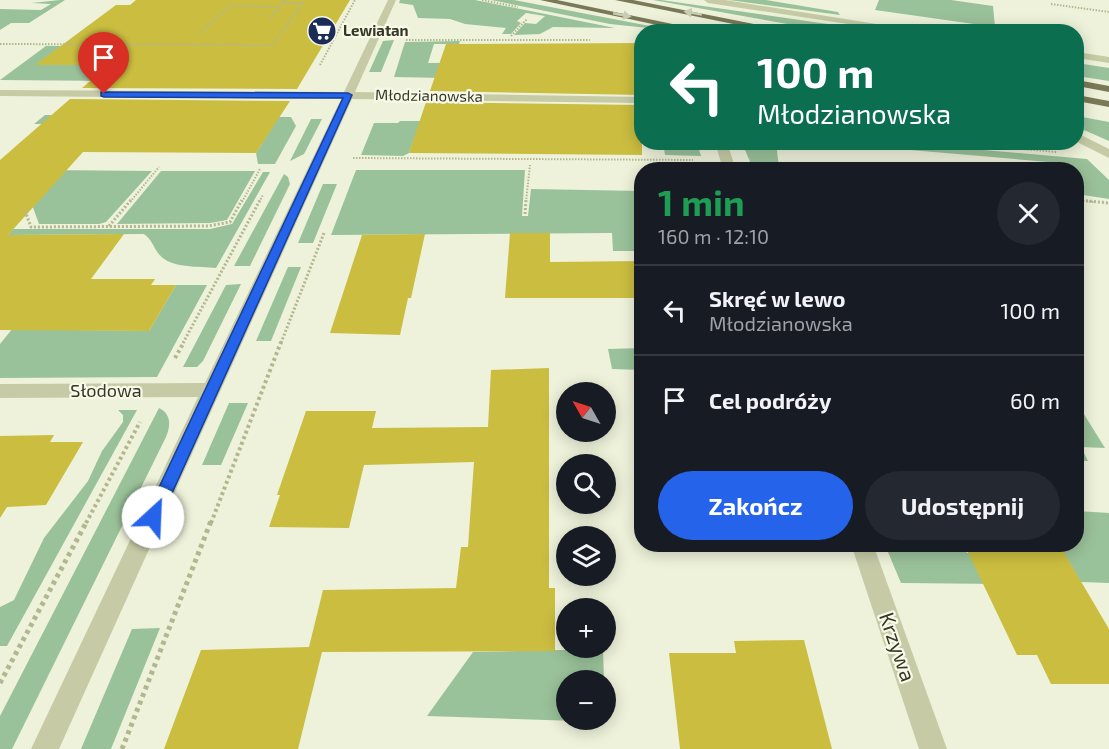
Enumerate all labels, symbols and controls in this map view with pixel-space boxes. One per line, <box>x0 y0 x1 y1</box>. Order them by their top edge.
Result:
one-way arrow <box>683 8 702 17</box>
one-way arrow <box>613 11 632 20</box>
supermarket icon: Lewiatan <box>306 15 338 47</box>
place label: Lewiatan <box>343 21 409 39</box>
pin <box>78 32 129 94</box>
icon: arrive <box>87 41 120 74</box>
text: 100 m <box>757 46 874 96</box>
icon: left <box>658 48 736 126</box>
street label: Młodzianowska <box>375 85 483 105</box>
text: Młodzianowska <box>757 97 951 129</box>
text: 1 min <box>658 180 745 223</box>
button: close <box>997 182 1060 245</box>
text: 160 m · 12:10 <box>658 224 769 248</box>
text: Skręć w lewo <box>709 285 846 311</box>
icon: left <box>658 294 691 327</box>
text: 100 m <box>1001 297 1060 323</box>
text: Młodzianowska <box>709 311 853 335</box>
street label: Słodowa <box>70 379 142 401</box>
north arrow <box>556 382 616 442</box>
map controls <box>556 382 616 730</box>
icon: arrive <box>658 384 691 417</box>
text: Cel podróży <box>709 387 831 413</box>
text: 60 m <box>1010 387 1060 413</box>
button: search <box>556 454 616 514</box>
button: Zakończ <box>658 471 853 540</box>
button: Udostępnij <box>865 471 1060 540</box>
position arrow <box>121 485 185 549</box>
button: layers <box>556 526 616 586</box>
button: + <box>556 598 616 658</box>
street label: Krzywa <box>875 609 922 684</box>
button: − <box>556 670 616 730</box>

